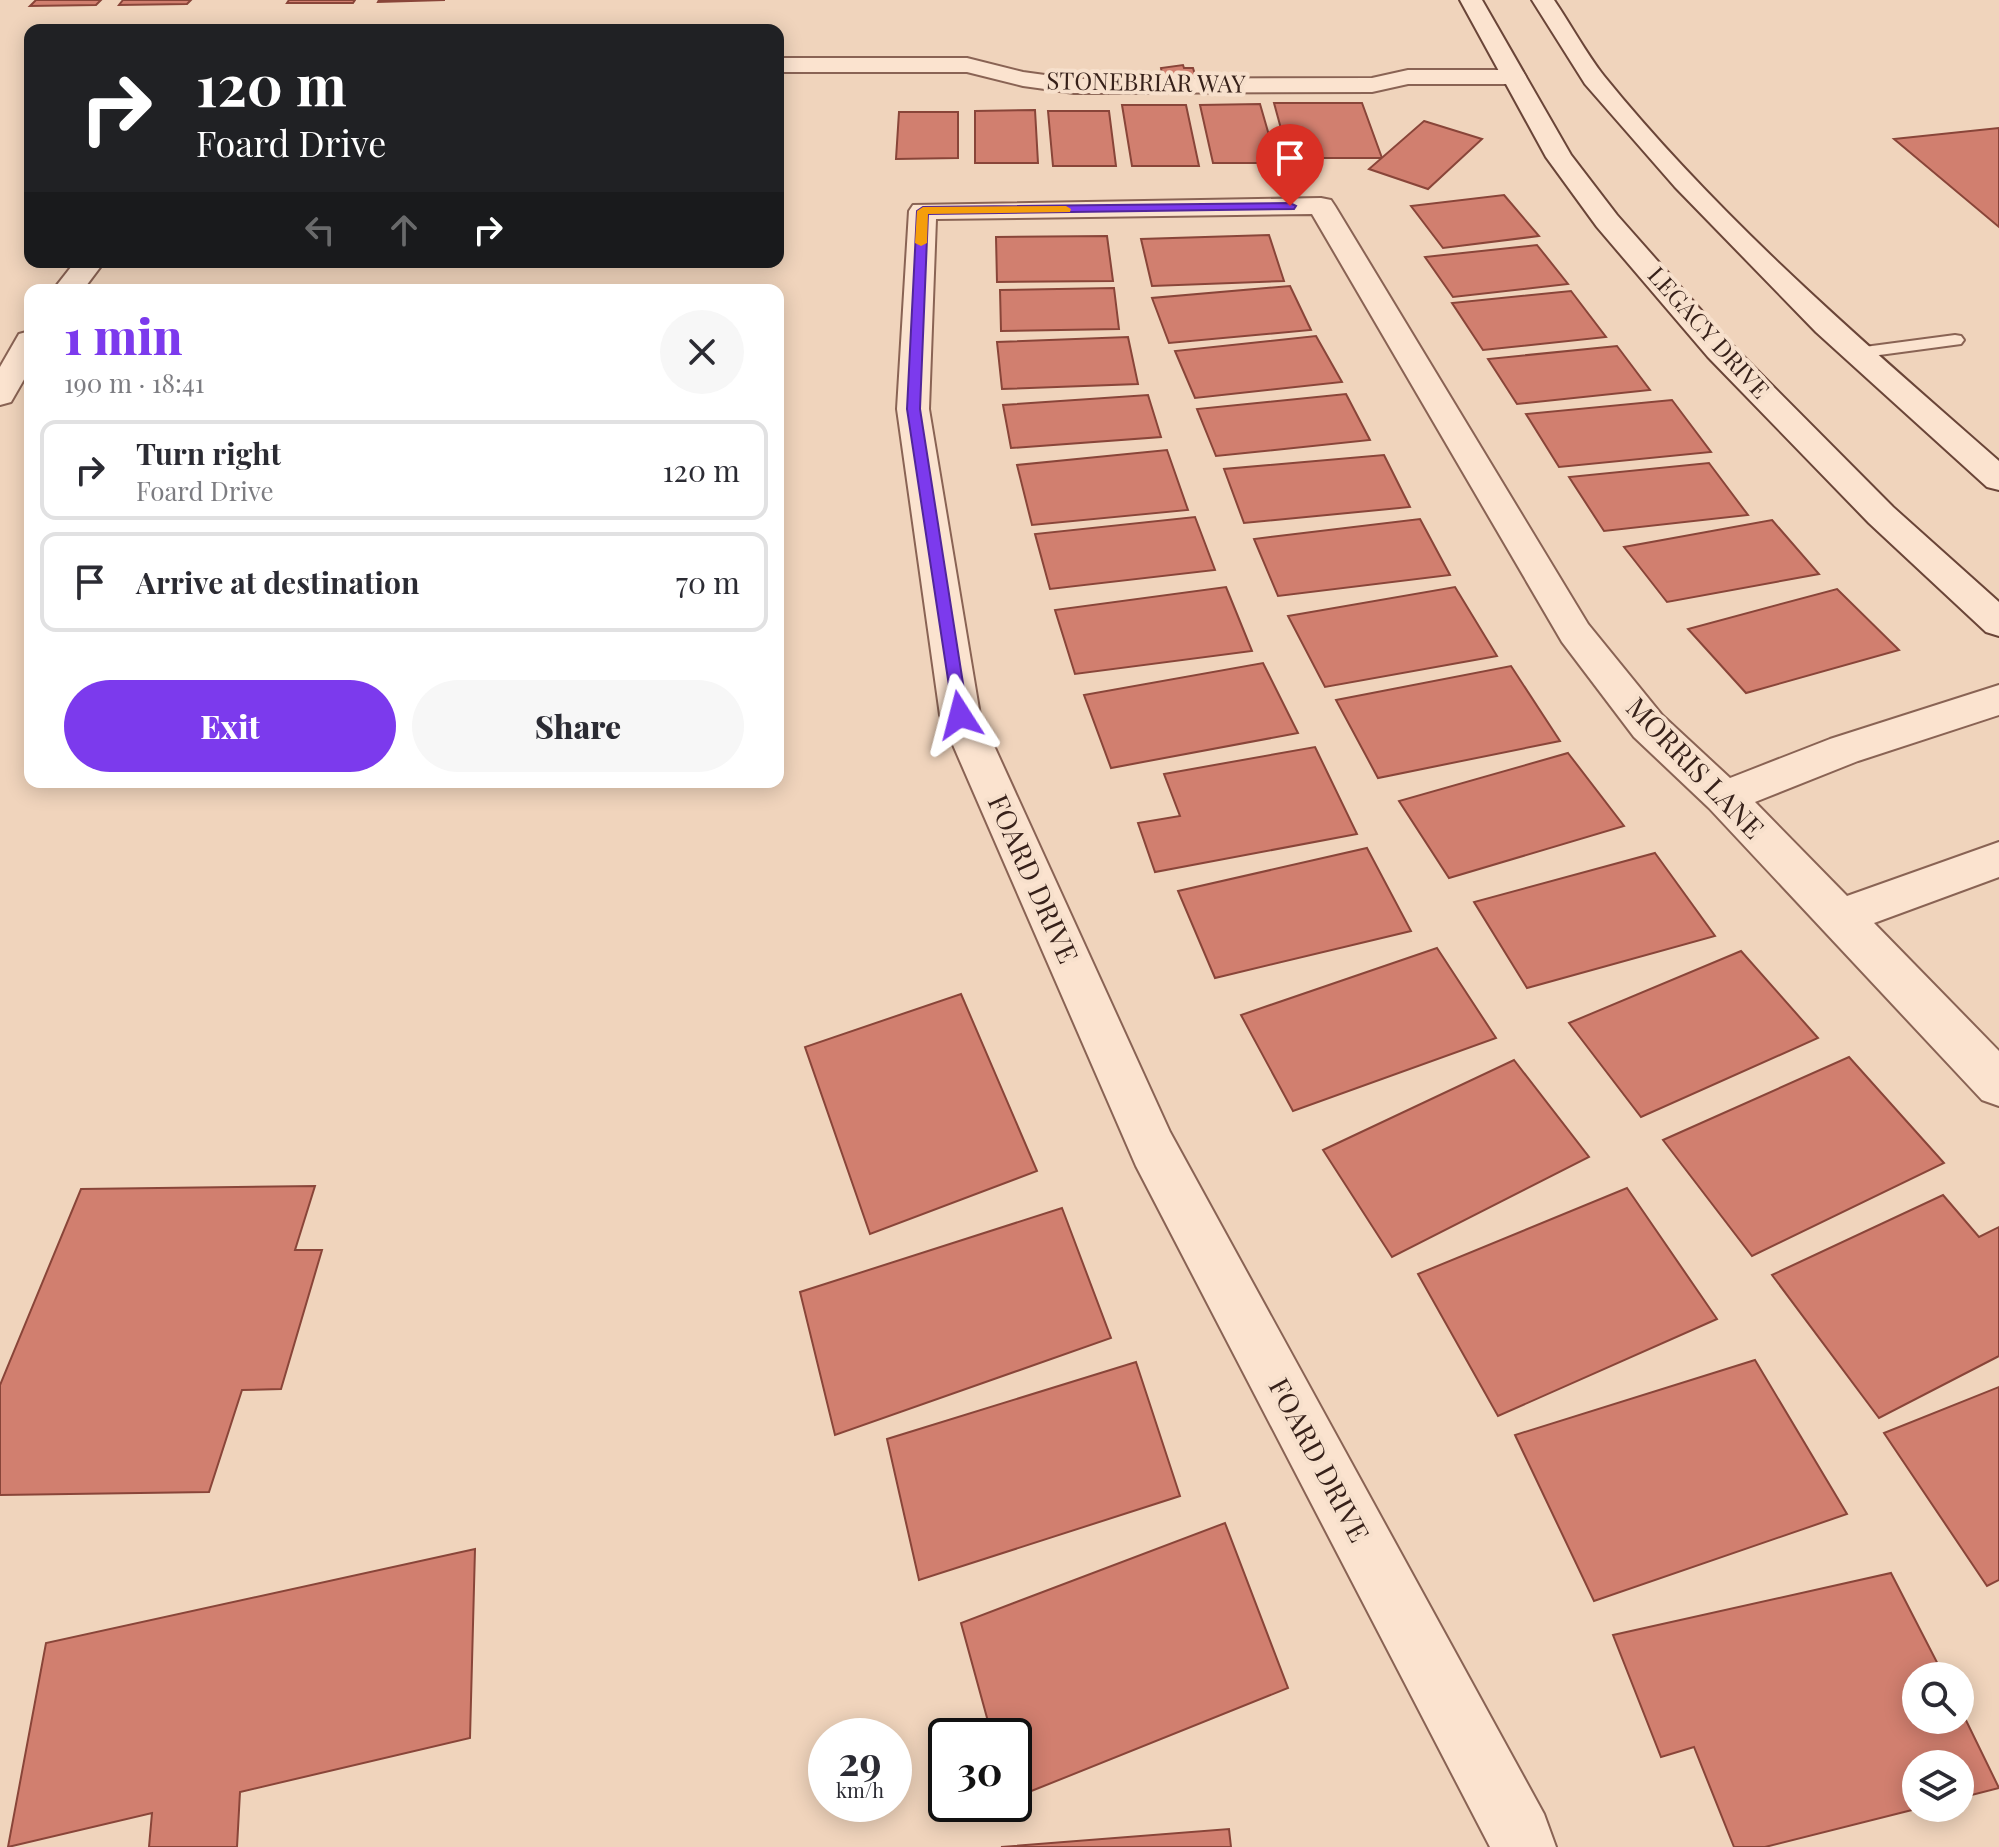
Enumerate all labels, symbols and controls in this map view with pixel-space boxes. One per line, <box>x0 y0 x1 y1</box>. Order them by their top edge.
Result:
text: 120 m <box>196 46 347 121</box>
icon: right <box>64 56 168 160</box>
street label: STONEBRIAR WAY <box>1046 63 1247 99</box>
text: Foard Drive <box>196 118 387 166</box>
pin <box>1256 124 1324 206</box>
icon: arrive <box>1268 136 1312 180</box>
icon: left <box>298 208 342 252</box>
icon: ahead <box>382 208 426 252</box>
icon: right <box>466 208 510 252</box>
street label: LEGACY DRIVE <box>1642 259 1777 404</box>
text: 1 min <box>64 303 182 367</box>
button: close <box>660 310 744 394</box>
text: 190 m · 18:41 <box>64 365 204 400</box>
text: Turn right <box>136 433 281 473</box>
icon: right <box>68 448 112 492</box>
text: 120 m <box>662 450 740 490</box>
text: Foard Drive <box>136 473 274 508</box>
icon: arrive <box>68 560 112 604</box>
text: Arrive at destination <box>136 562 419 602</box>
text: 70 m <box>676 562 740 602</box>
position arrow <box>918 673 1002 757</box>
button: Exit <box>64 680 396 772</box>
button: Share <box>412 680 744 772</box>
street label: MORRIS LANE <box>1619 688 1773 846</box>
street label: FOARD DRIVE <box>981 788 1088 968</box>
street label: FOARD DRIVE <box>1262 1371 1379 1548</box>
map controls <box>1902 1662 1974 1822</box>
button: search <box>1902 1662 1974 1734</box>
speed limit sign: 30 <box>928 1718 1032 1822</box>
text: 29 <box>838 1733 882 1786</box>
button: layers <box>1902 1750 1974 1822</box>
text: km/h <box>836 1776 884 1803</box>

